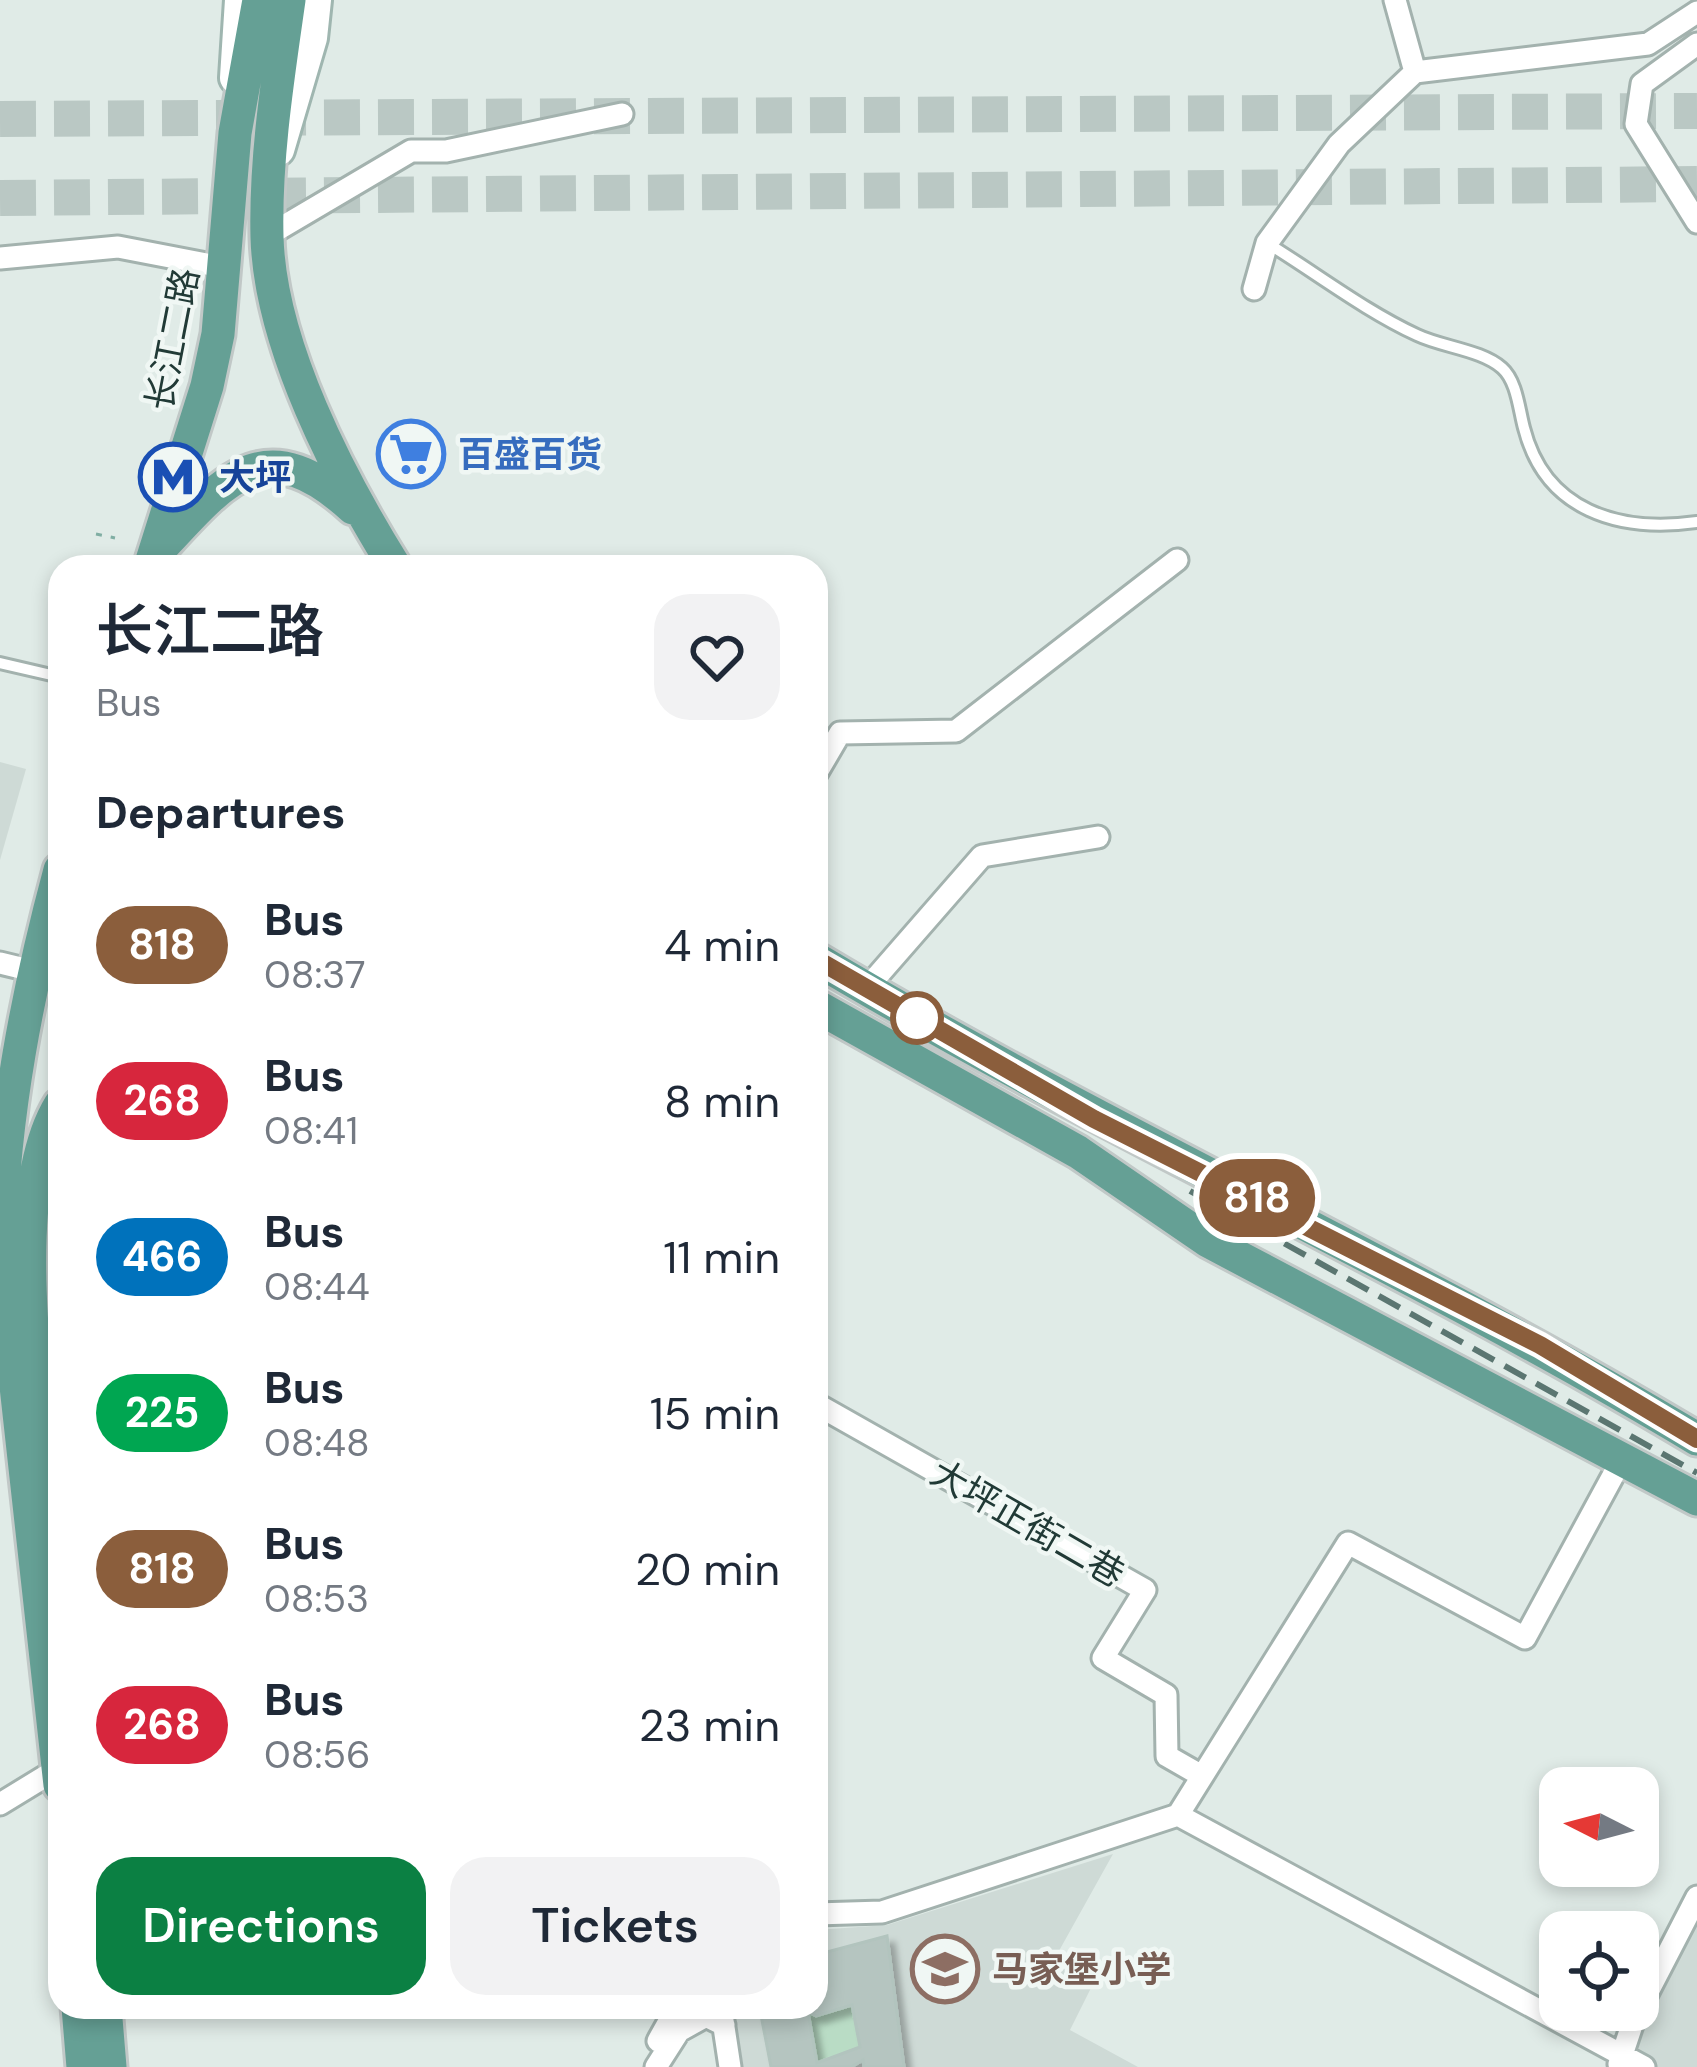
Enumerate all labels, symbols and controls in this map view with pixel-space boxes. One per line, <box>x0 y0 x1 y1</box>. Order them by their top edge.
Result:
street label: 长江二路 <box>136 264 209 414</box>
supermarket icon: 百盛百货 <box>376 419 446 489</box>
place label: 百盛百货 <box>458 431 602 478</box>
metro station icon: 大坪 <box>138 442 208 512</box>
place label: 大坪 <box>219 454 291 501</box>
text: 长江二路 <box>96 594 324 669</box>
button: heart <box>654 594 780 720</box>
text: Bus <box>96 677 161 728</box>
text: Departures <box>96 783 345 842</box>
text: Bus <box>264 890 344 949</box>
text: 4 min <box>664 916 780 975</box>
text: 818 <box>128 917 196 972</box>
text: 08:37 <box>264 949 365 1000</box>
unlabelled marker <box>892 993 942 1043</box>
text: Bus <box>264 1046 344 1105</box>
text: 8 min <box>664 1072 780 1131</box>
text: 268 <box>123 1073 201 1128</box>
text: 08:41 <box>264 1105 358 1156</box>
line badge: 818 <box>1188 1159 1326 1237</box>
text: 818 <box>1223 1170 1291 1225</box>
text: Bus <box>264 1202 344 1261</box>
text: 11 min <box>663 1228 780 1287</box>
text: 466 <box>122 1229 202 1284</box>
text: 08:44 <box>264 1261 370 1312</box>
text: Bus <box>264 1358 344 1417</box>
text: 15 min <box>650 1384 780 1443</box>
text: 225 <box>125 1385 199 1440</box>
text: 08:48 <box>264 1417 370 1468</box>
street label: 大坪正街二巷 <box>922 1449 1133 1598</box>
text: Bus <box>264 1514 344 1573</box>
text: 20 min <box>635 1540 780 1599</box>
text: 818 <box>128 1541 196 1596</box>
text: 08:53 <box>264 1573 369 1624</box>
text: Bus <box>264 1670 344 1729</box>
text: 23 min <box>639 1696 780 1755</box>
text: 268 <box>123 1697 201 1752</box>
text: 08:56 <box>264 1729 371 1780</box>
north arrow <box>1539 1767 1659 1887</box>
map controls <box>1539 1767 1659 2031</box>
button: Directions <box>96 1857 426 1995</box>
button: Tickets <box>450 1857 780 1995</box>
button: locate <box>1539 1911 1659 2031</box>
school or university icon: 马家堡小学 <box>910 1934 980 2004</box>
place label: 马家堡小学 <box>992 1946 1172 1993</box>

